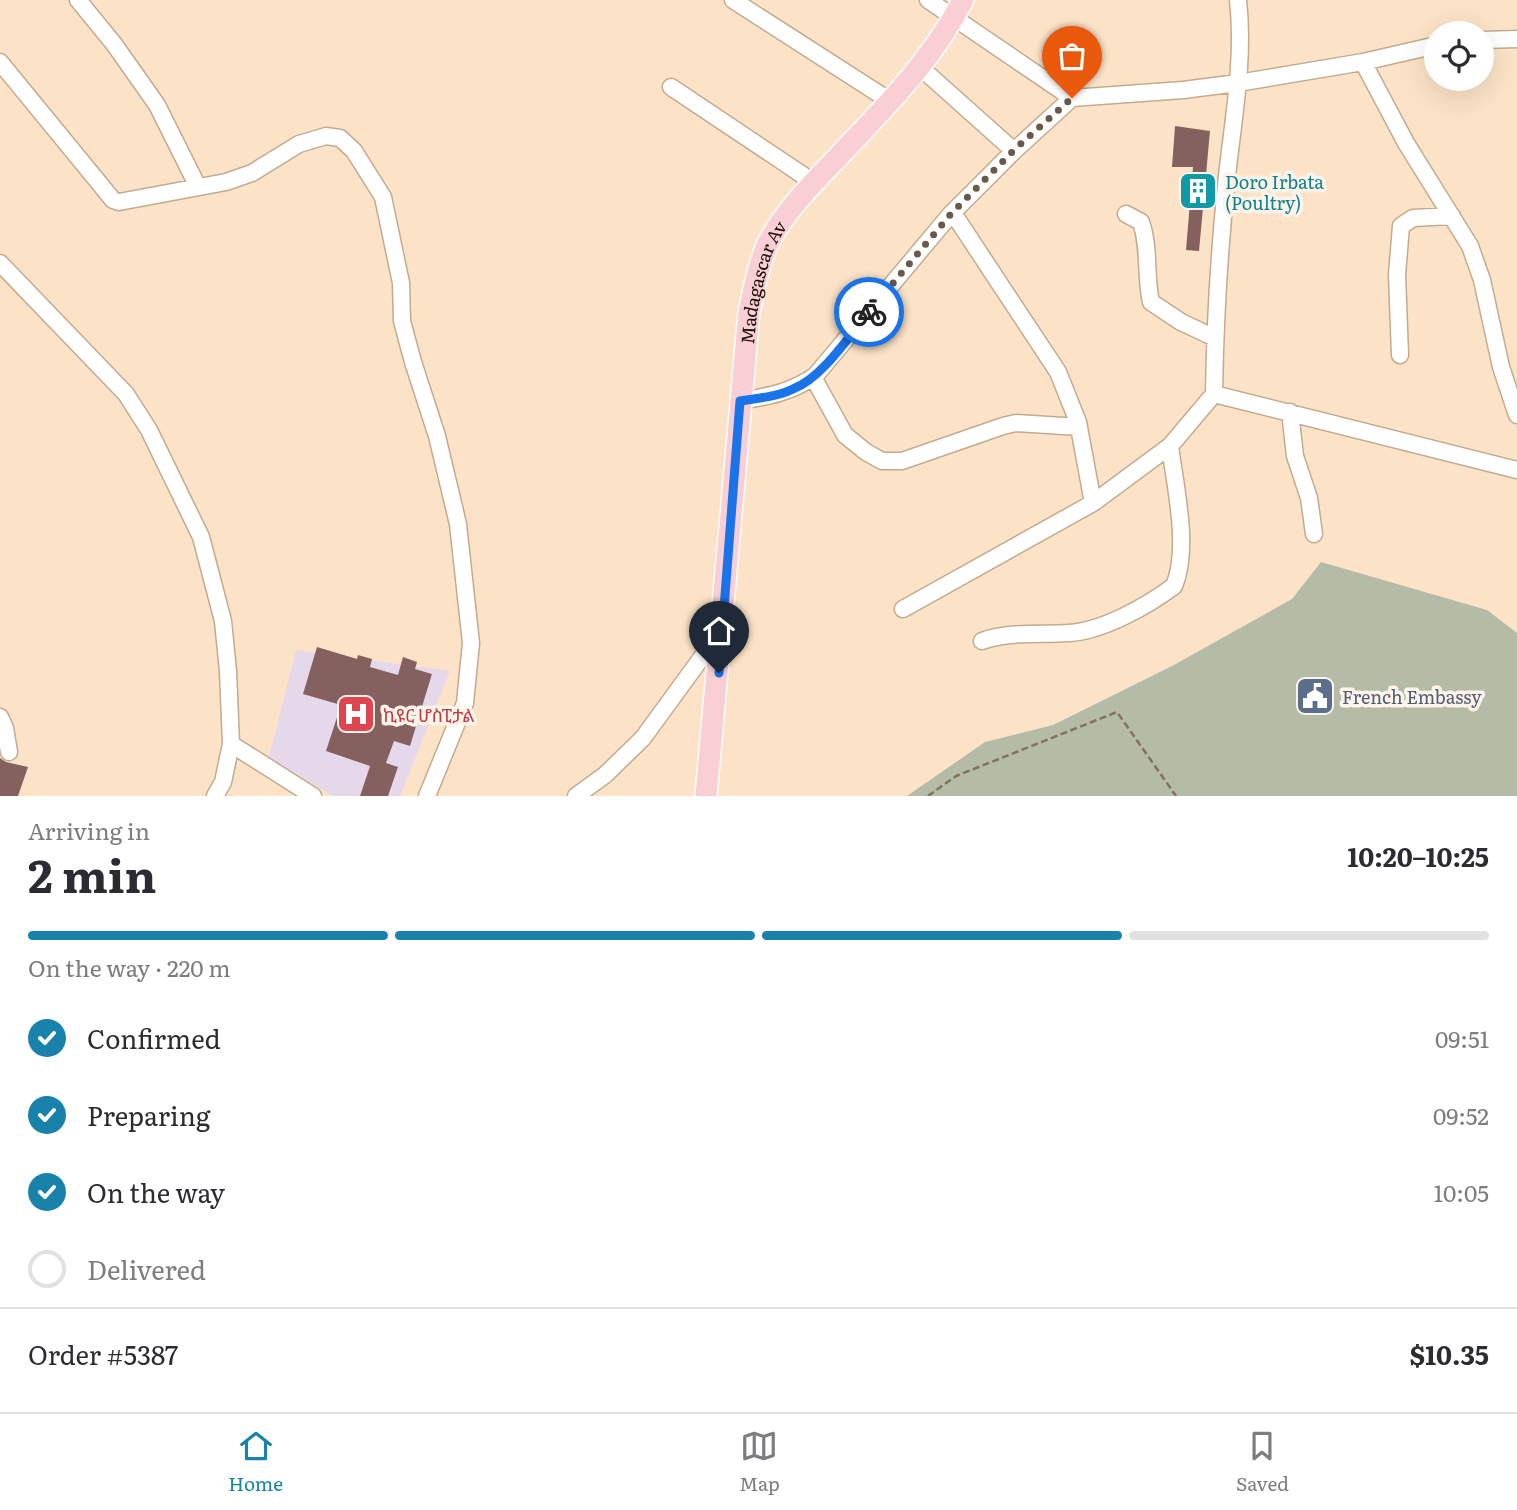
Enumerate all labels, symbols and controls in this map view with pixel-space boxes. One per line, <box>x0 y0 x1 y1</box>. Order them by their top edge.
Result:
map controls <box>1424 21 1494 91</box>
button: locate <box>1424 21 1494 91</box>
pin <box>1042 26 1102 98</box>
icon: bag <box>1053 37 1091 75</box>
place label: Doro Irbata (Poultry) <box>1225 168 1324 216</box>
building icon: Doro Irbata (Poultry) <box>1177 170 1219 212</box>
street label: Madagascar Av <box>733 214 792 345</box>
courier <box>834 277 904 347</box>
icon: bike <box>850 293 888 331</box>
pin <box>689 601 749 673</box>
icon: home <box>700 612 738 650</box>
public building icon: French Embassy <box>1294 675 1336 717</box>
place label: French Embassy <box>1342 683 1482 710</box>
hospital icon: ኪዩር ሆስፒታል <box>335 693 377 735</box>
place label: ኪዩር ሆስፒታል <box>383 701 475 728</box>
text: Arriving in <box>28 813 150 847</box>
text: 10:20–10:25 <box>1348 836 1489 875</box>
text: 2 min <box>28 839 157 907</box>
text: On the way · 220 m <box>28 950 231 984</box>
text: Confirmed <box>87 1018 221 1057</box>
icon: check <box>28 1019 66 1057</box>
text: 09:51 <box>1435 1021 1489 1055</box>
text: Preparing <box>87 1095 210 1134</box>
icon: check <box>28 1096 66 1134</box>
text: 09:52 <box>1433 1098 1489 1132</box>
text: On the way <box>87 1172 225 1211</box>
icon: check <box>28 1173 66 1211</box>
text: 10:05 <box>1434 1175 1489 1209</box>
text: Delivered <box>87 1249 206 1288</box>
text: Order #5387 <box>28 1334 178 1373</box>
text: $10.35 <box>1410 1334 1489 1373</box>
tab: Home <box>228 1427 283 1497</box>
tab: Map <box>739 1427 780 1497</box>
tab: Saved <box>1236 1427 1289 1497</box>

